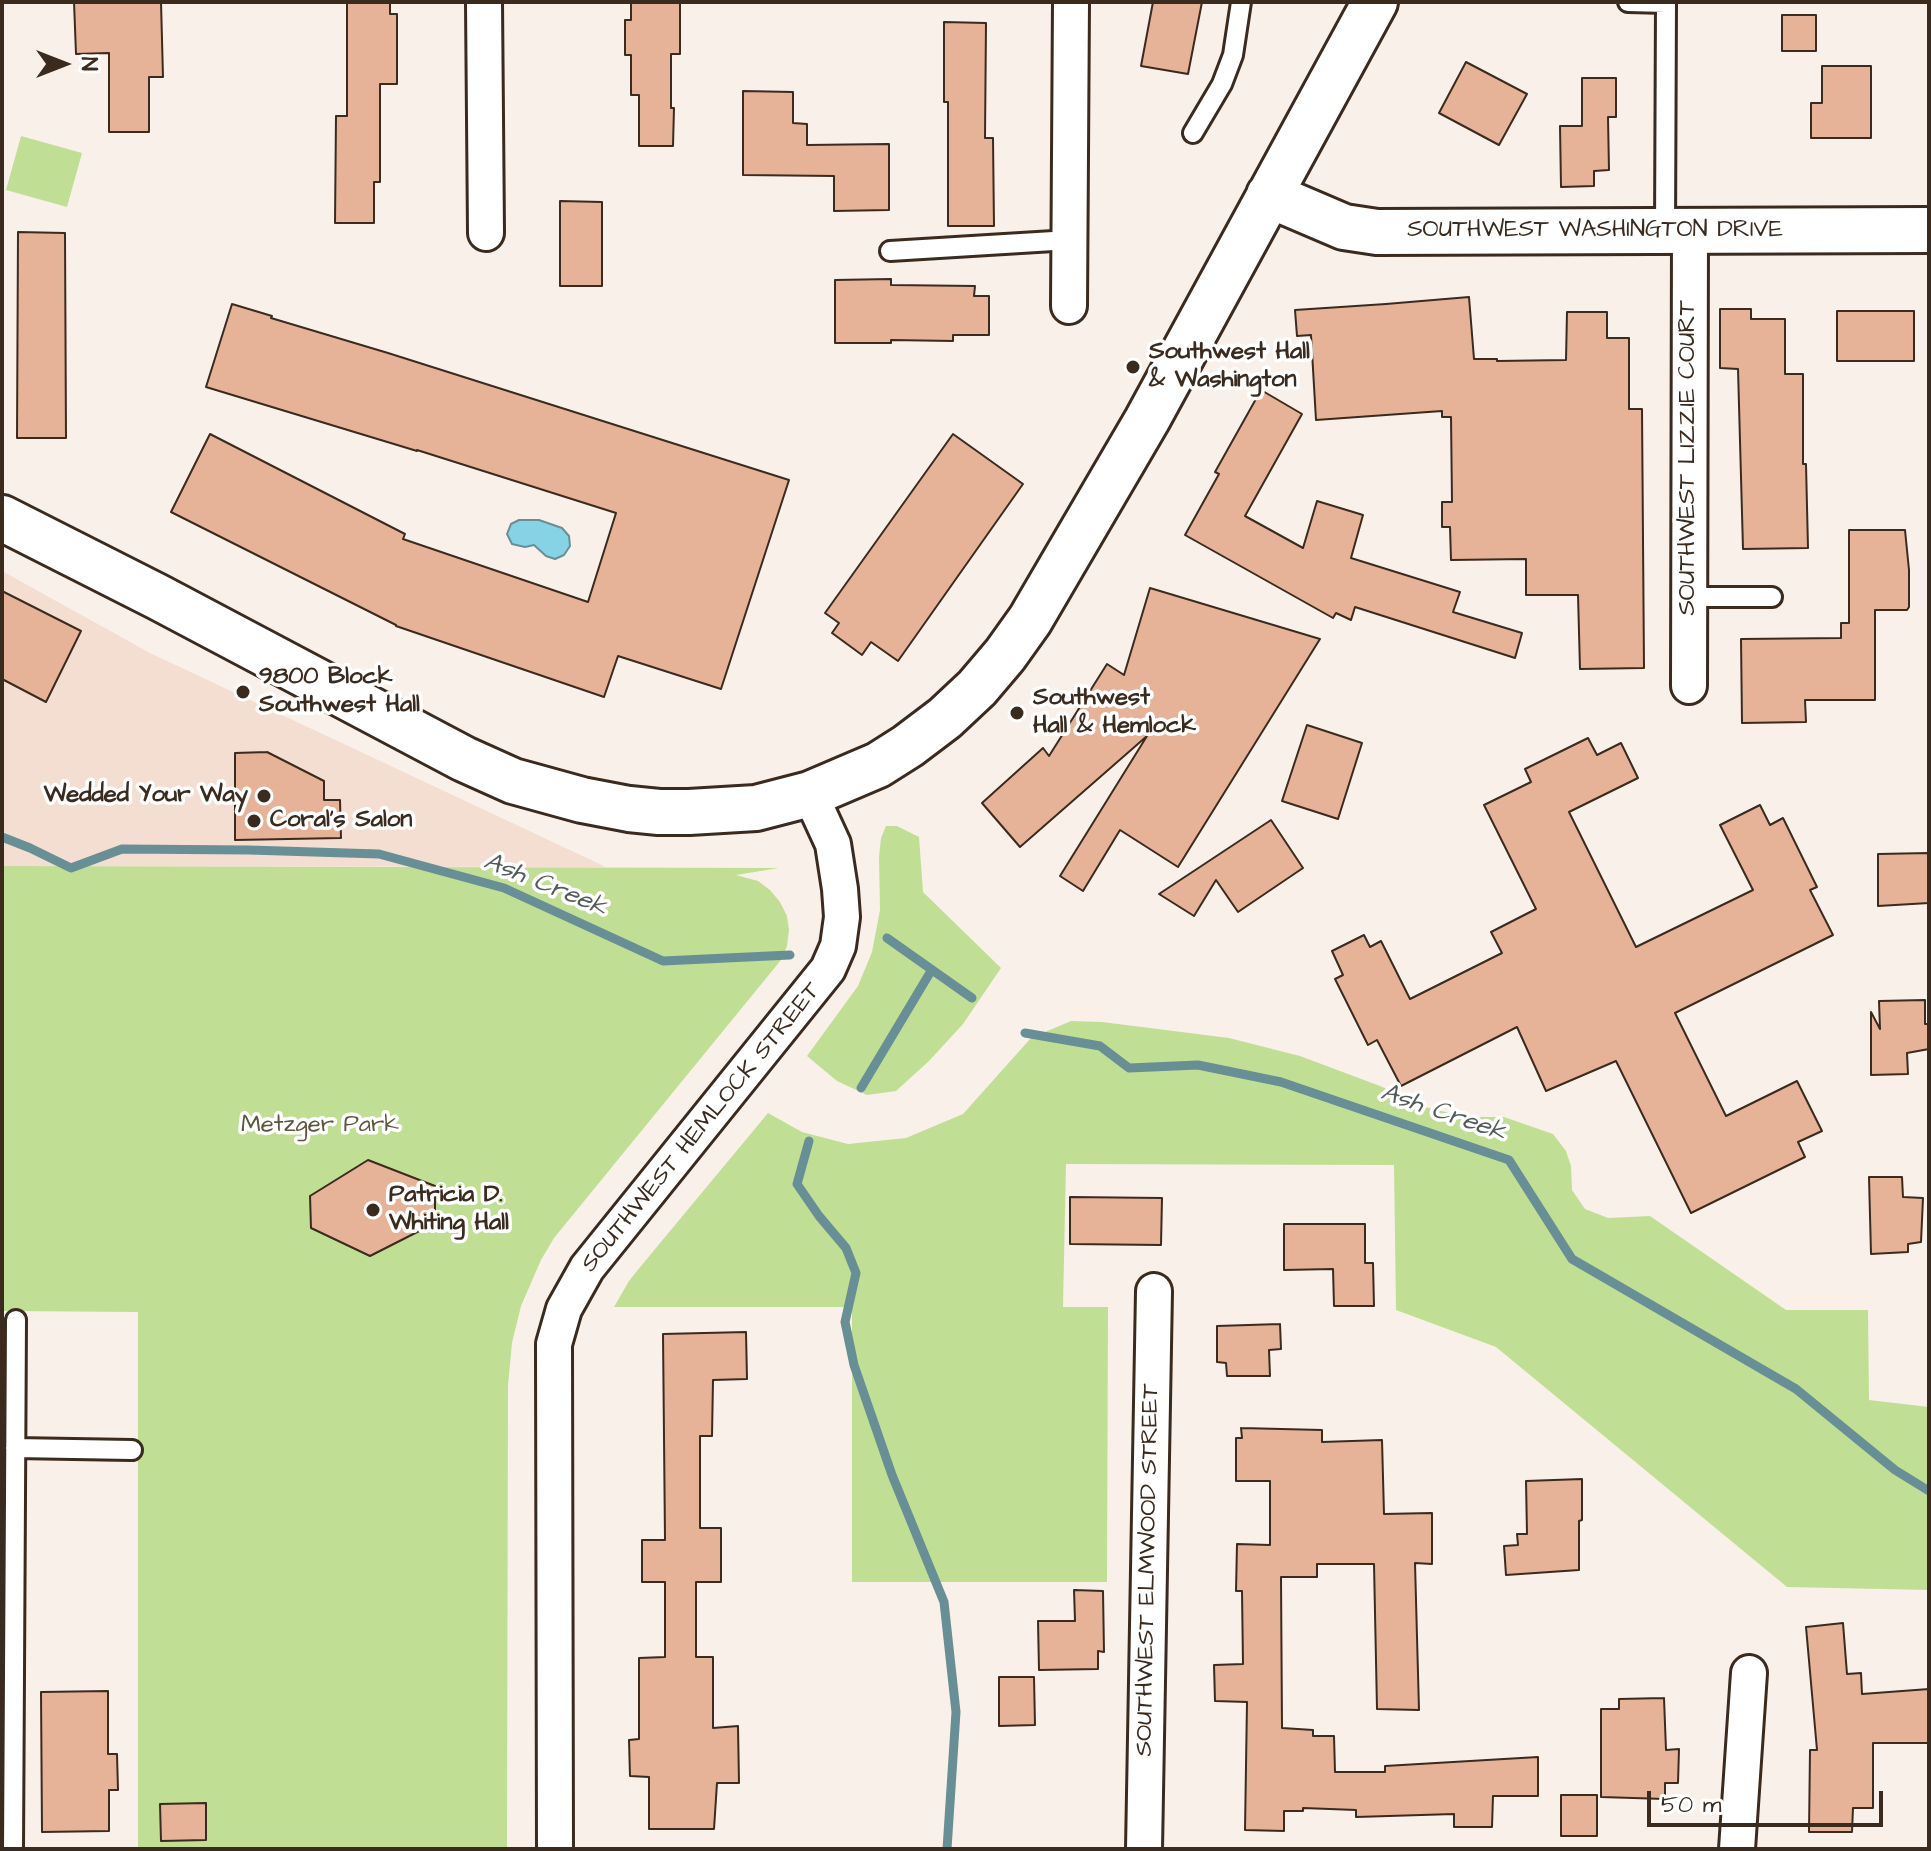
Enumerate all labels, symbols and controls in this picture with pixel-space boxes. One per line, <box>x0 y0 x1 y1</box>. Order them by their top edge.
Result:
north arrow <box>24 24 104 104</box>
text: N <box>73 57 104 71</box>
street label: SOUTHWEST WASHINGTON DRIVE <box>1407 217 1783 245</box>
street label: SOUTHWEST LIZZIE COURT <box>1675 300 1703 616</box>
place label: Southwest Hall & Washington <box>1149 339 1310 395</box>
marker: Southwest Hall & Washington <box>1124 358 1142 376</box>
place label: 9800 Block Southwest Hall <box>259 664 420 720</box>
marker: 9800 Block Southwest Hall <box>234 683 252 701</box>
place label: Southwest Hall & Hemlock <box>1033 685 1196 741</box>
marker: Southwest Hall & Hemlock <box>1008 704 1026 722</box>
place label: Wedded Your Way <box>44 782 248 810</box>
marker: Wedded Your Way <box>255 787 273 805</box>
place label: Coral's Salon <box>270 807 412 835</box>
marker: Coral's Salon <box>245 812 263 830</box>
water label: Ash Creek <box>479 847 611 925</box>
street label: SOUTHWEST HEMLOCK STREET <box>576 977 828 1279</box>
water label: Ash Creek <box>1377 1078 1509 1150</box>
park label: Metzger Park <box>241 1112 399 1140</box>
place label: Patricia D. Whiting Hall <box>389 1182 509 1238</box>
marker: Patricia D. Whiting Hall <box>364 1201 382 1219</box>
street label: SOUTHWEST ELMWOOD STREET <box>1131 1383 1167 1757</box>
scale bar <box>1651 1775 1887 1825</box>
text: 50 m <box>1661 1788 1721 1822</box>

